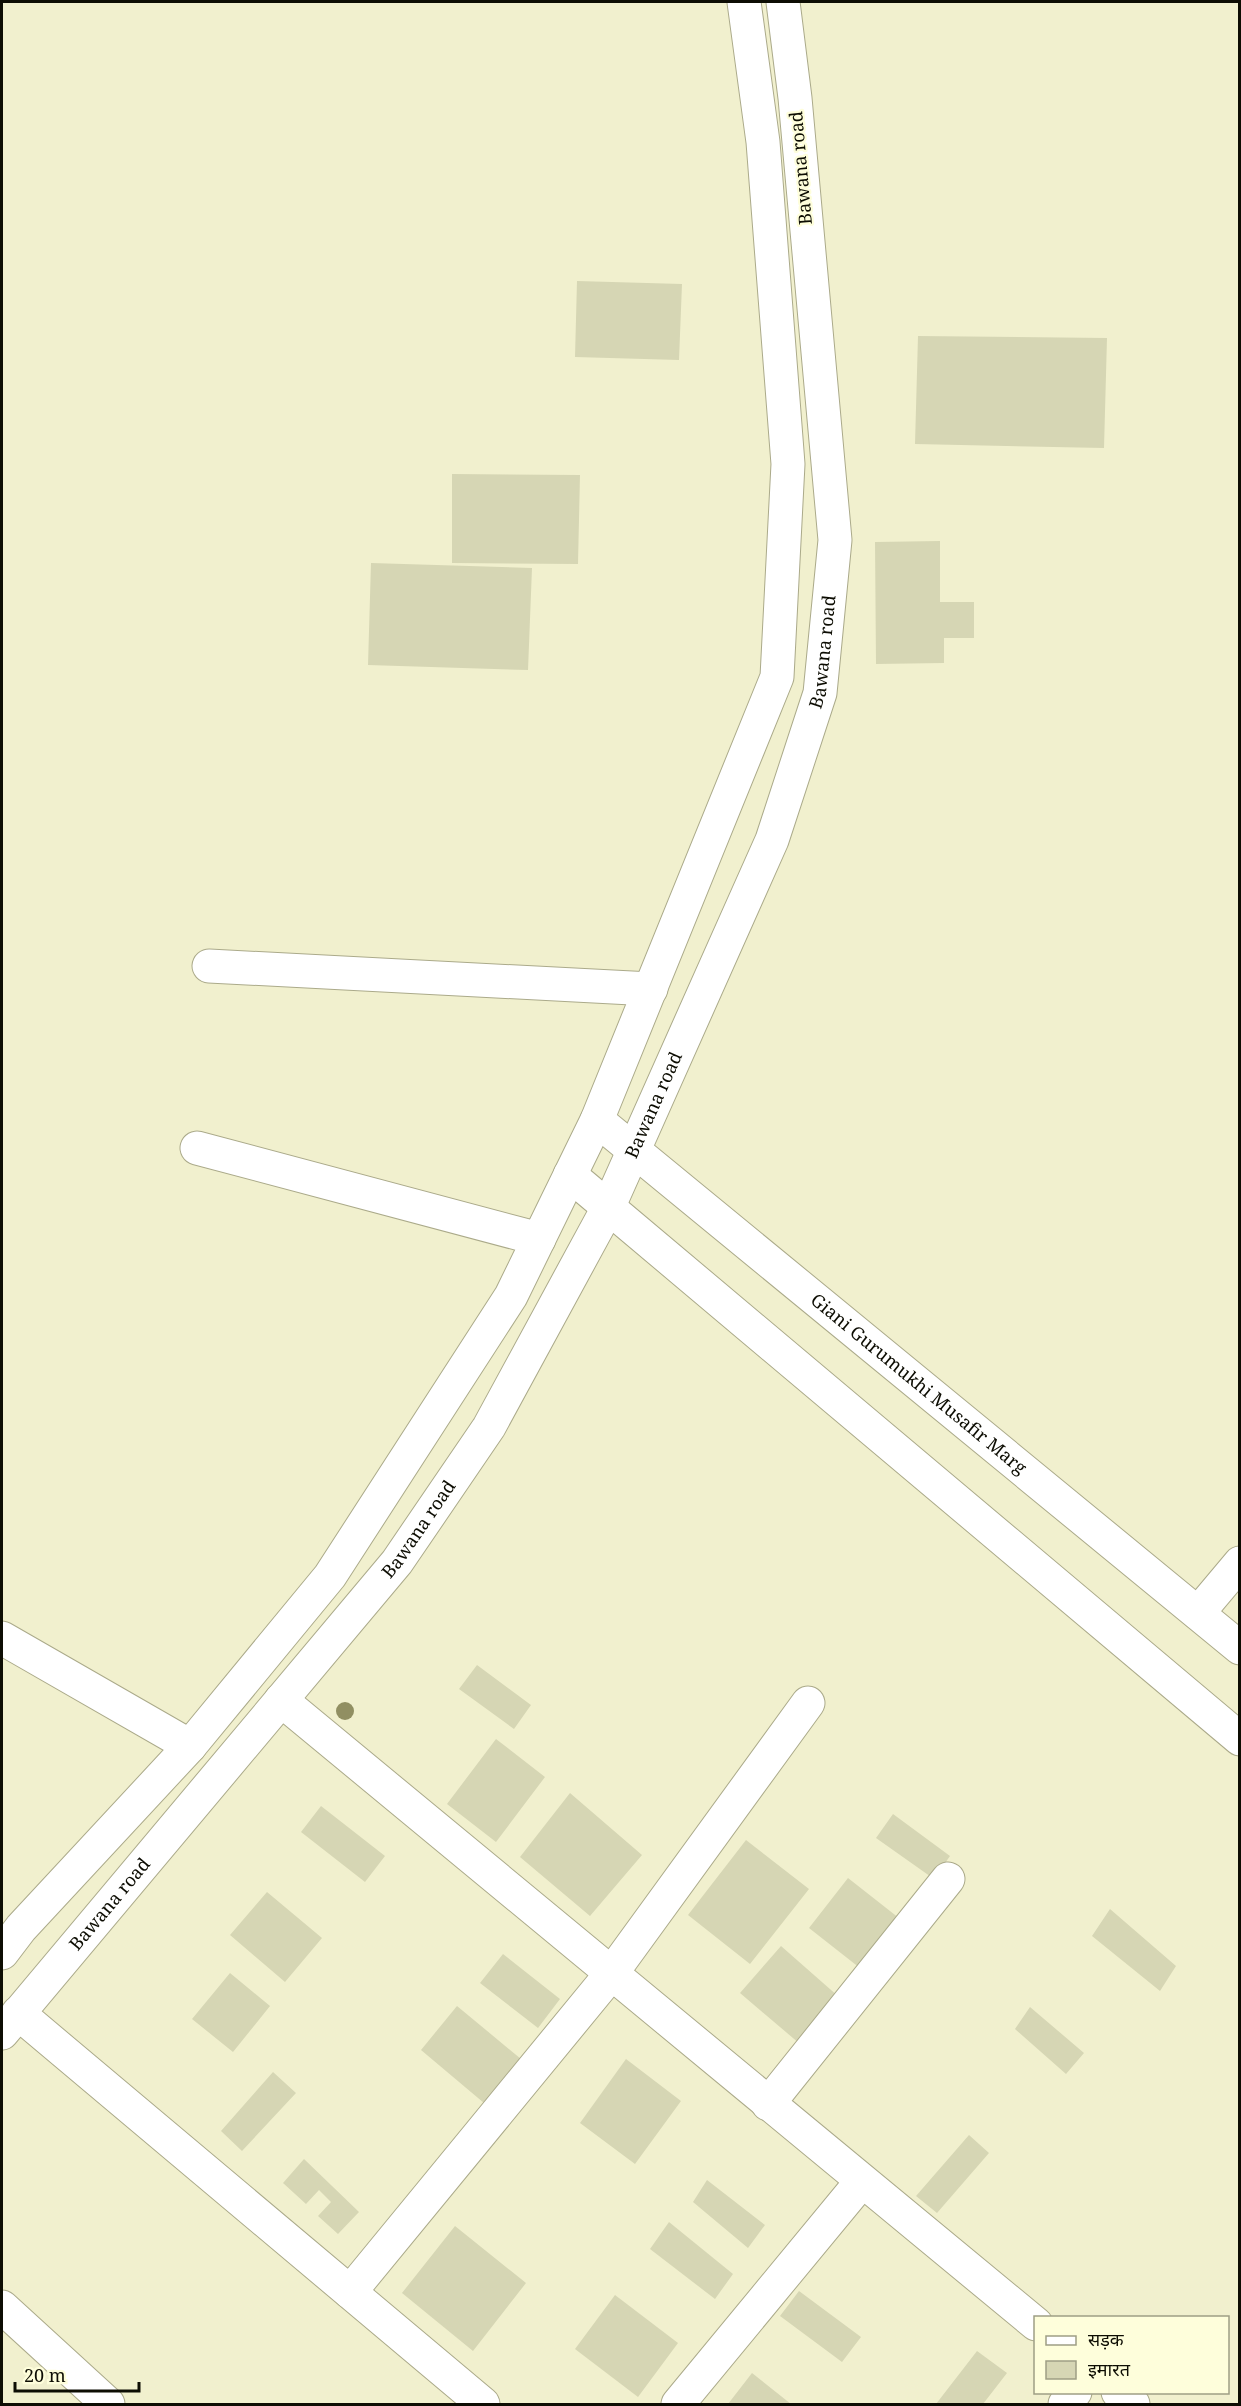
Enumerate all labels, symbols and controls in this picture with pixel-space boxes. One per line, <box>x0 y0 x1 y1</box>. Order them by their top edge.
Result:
street label: Bawana road <box>783 110 817 226</box>
street label: Bawana road <box>803 594 841 712</box>
street label: Bawana road <box>619 1048 687 1162</box>
street label: Giani Gurumukhi Musafir Marg <box>806 1287 1032 1479</box>
street label: Bawana road <box>376 1475 460 1583</box>
street label: Bawana road <box>63 1852 155 1955</box>
legend <box>1034 2316 1229 2394</box>
text: सड़क <box>1088 2327 1125 2351</box>
scale bar <box>15 2355 140 2393</box>
text: इमारत <box>1088 2357 1131 2381</box>
text: 20 m <box>24 2363 66 2387</box>

